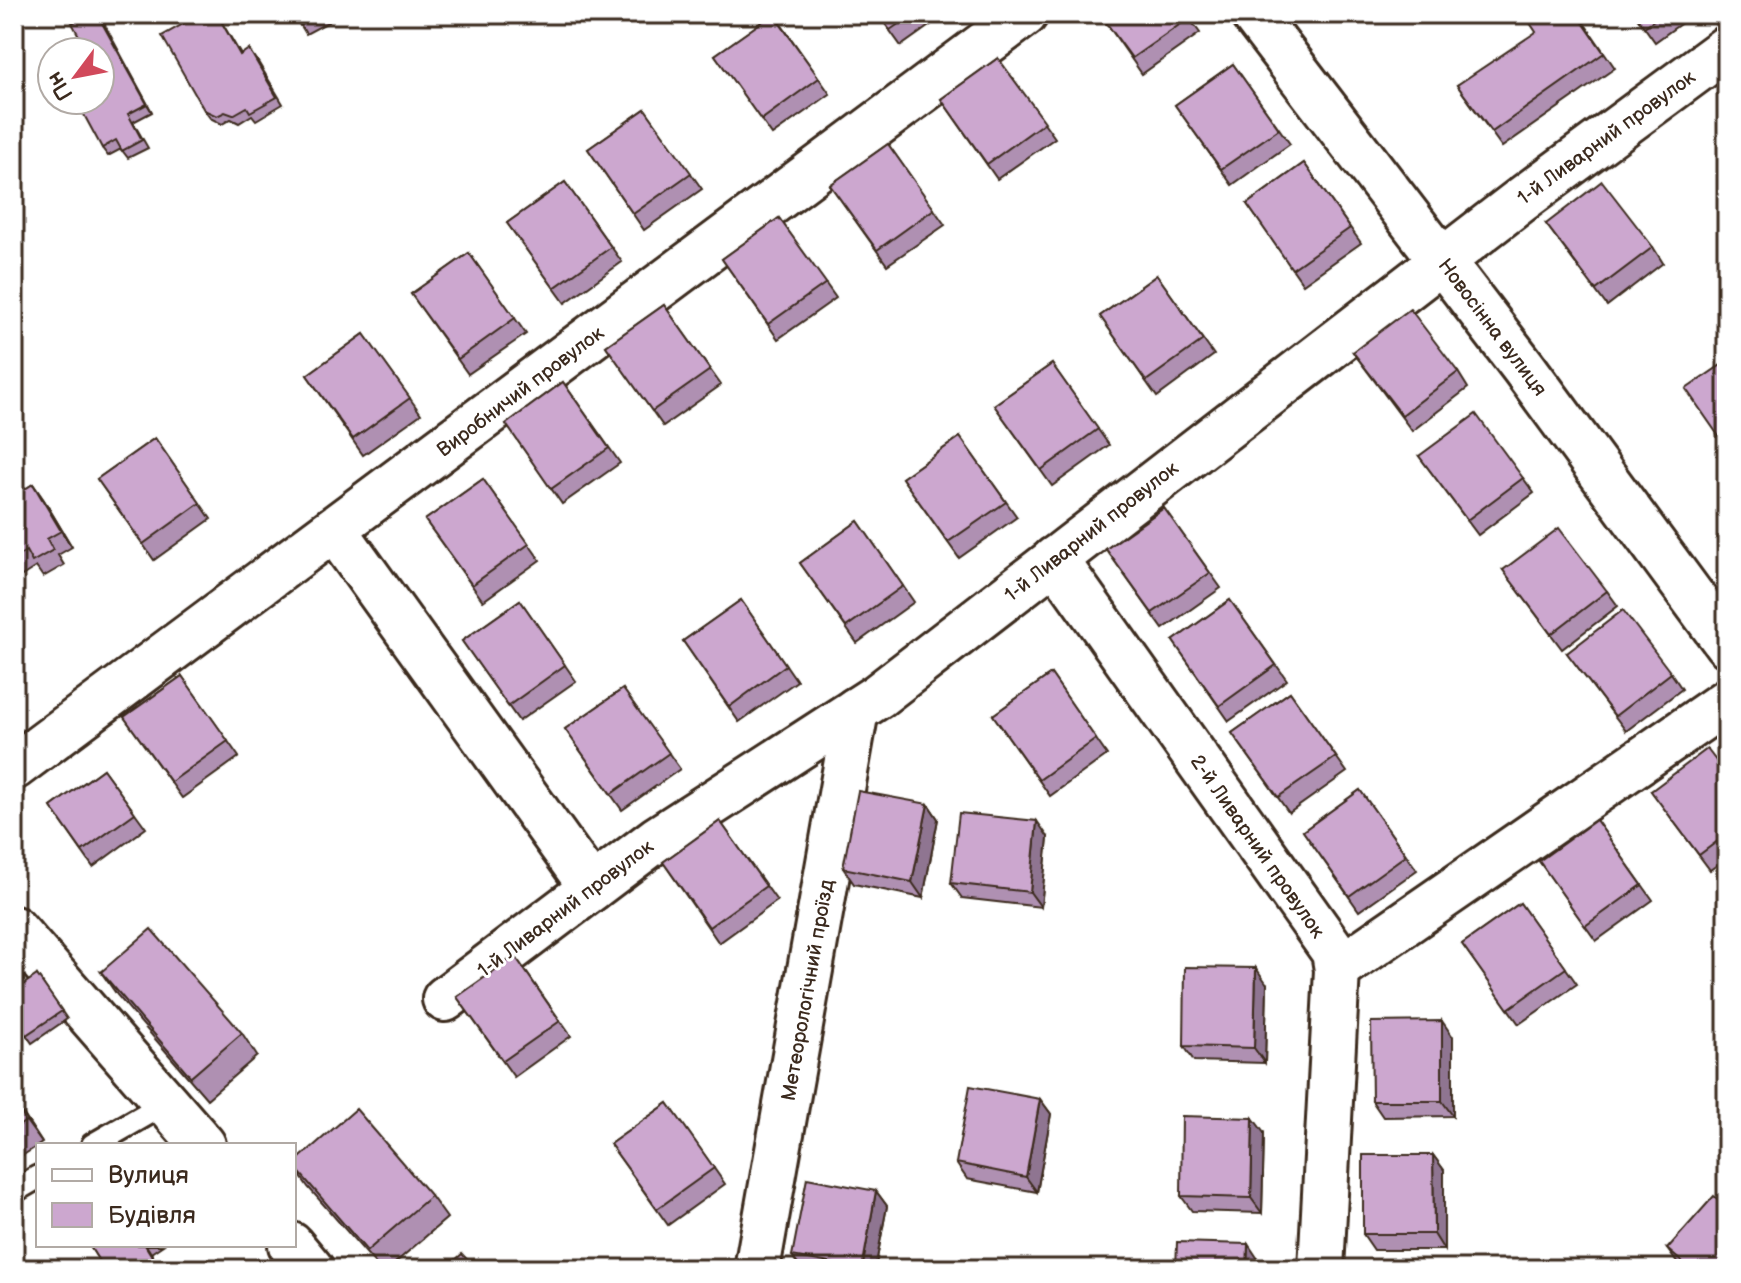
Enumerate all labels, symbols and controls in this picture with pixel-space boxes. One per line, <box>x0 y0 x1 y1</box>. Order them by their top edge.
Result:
north arrow <box>36 36 116 116</box>
street label: 1-й Ливарний провулок <box>1513 65 1701 210</box>
text: Пн <box>41 66 80 105</box>
street label: Новосінна вулиця <box>1433 254 1552 401</box>
street label: Виробничий провулок <box>432 321 609 462</box>
street label: 1-й Ливарний провулок <box>1000 456 1184 607</box>
street label: 2-й Ливарний провулок <box>1185 750 1330 943</box>
street label: 1-й Ливарний провулок <box>473 835 659 983</box>
street label: Метеорологічний проїзд <box>777 878 839 1103</box>
legend <box>36 1143 296 1247</box>
text: Вулиця <box>108 1161 189 1190</box>
text: Будівля <box>108 1201 196 1230</box>

